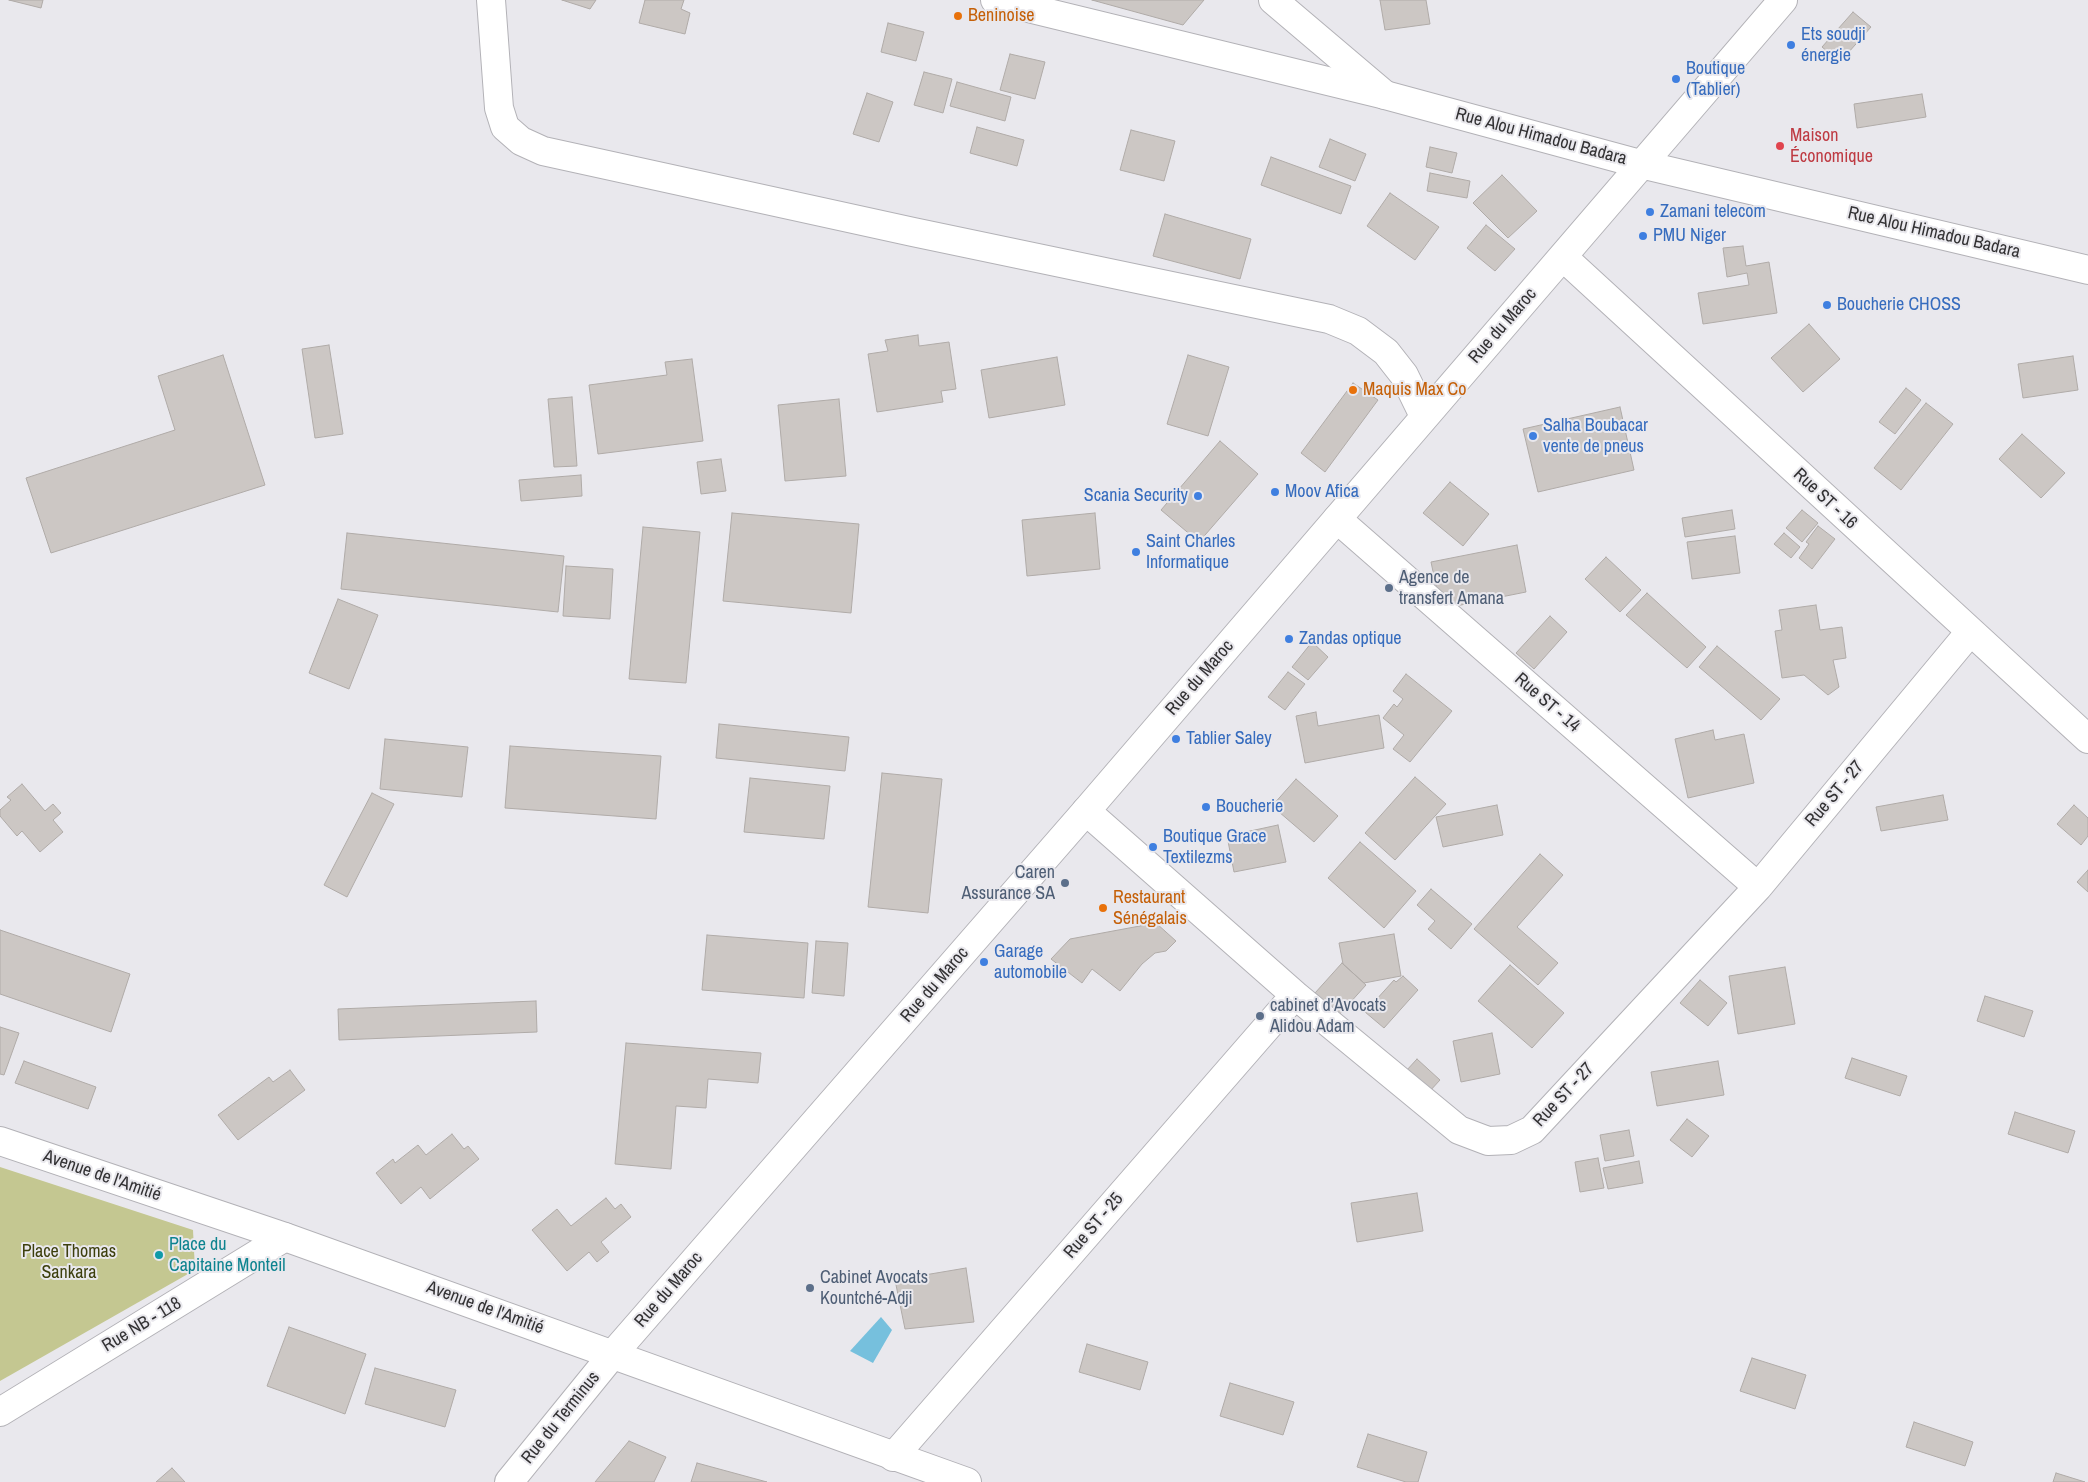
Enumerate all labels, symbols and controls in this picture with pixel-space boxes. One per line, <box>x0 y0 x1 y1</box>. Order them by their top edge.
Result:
place label: Beninoise <box>968 5 1034 27</box>
marker: Beninoise <box>952 10 964 22</box>
place label: Ets soudji énergie <box>1801 24 1866 66</box>
marker: Ets soudji énergie <box>1785 39 1797 51</box>
place label: Boutique (Tablier) <box>1686 58 1745 100</box>
marker: Boutique (Tablier) <box>1670 73 1682 85</box>
street label: Rue Alou Himadou Badara <box>1453 104 1629 170</box>
place label: Maison Économique <box>1790 125 1873 168</box>
marker: Maison Économique <box>1774 140 1786 152</box>
place label: Zamani telecom <box>1660 201 1766 223</box>
street label: Rue Alou Himadou Badara <box>1846 203 2022 263</box>
marker: Zamani telecom <box>1644 206 1656 218</box>
place label: PMU Niger <box>1653 225 1726 247</box>
marker: PMU Niger <box>1637 230 1649 242</box>
street label: Rue du Maroc <box>1464 284 1542 368</box>
place label: Boucherie CHOSS <box>1837 294 1961 316</box>
marker: Boucherie CHOSS <box>1821 299 1833 311</box>
place label: Maquis Max Co <box>1363 379 1466 401</box>
marker: Maquis Max Co <box>1347 384 1359 396</box>
place label: Salha Boubacar vente de pneus <box>1543 415 1648 458</box>
marker: Salha Boubacar vente de pneus <box>1527 430 1539 442</box>
street label: Rue ST - 16 <box>1789 464 1861 534</box>
place label: Moov Afica <box>1285 481 1359 503</box>
place label: Scania Security <box>1084 485 1188 507</box>
marker: Moov Afica <box>1269 486 1281 498</box>
marker: Scania Security <box>1192 490 1204 502</box>
place label: Saint Charles Informatique <box>1146 531 1235 574</box>
marker: Saint Charles Informatique <box>1130 546 1142 558</box>
place label: Agence de transfert Amana <box>1399 567 1504 610</box>
marker: Agence de transfert Amana <box>1383 582 1395 594</box>
place label: Zandas optique <box>1299 628 1402 650</box>
marker: Zandas optique <box>1283 633 1295 645</box>
street label: Rue du Maroc <box>1161 636 1239 720</box>
street label: Rue ST - 14 <box>1510 669 1584 737</box>
place label: Tablier Saley <box>1186 728 1272 750</box>
marker: Tablier Saley <box>1170 733 1182 745</box>
street label: Rue ST - 27 <box>1801 757 1869 831</box>
place label: Boucherie <box>1216 796 1283 818</box>
marker: Boucherie <box>1200 801 1212 813</box>
place label: Boutique Grace Textilezms <box>1163 826 1266 869</box>
marker: Boutique Grace Textilezms <box>1147 841 1159 853</box>
place label: Caren Assurance SA <box>961 862 1055 904</box>
marker: Caren Assurance SA <box>1059 877 1071 889</box>
place label: Restaurant Sénégalais <box>1113 887 1187 930</box>
marker: Restaurant Sénégalais <box>1097 902 1109 914</box>
place label: Garage automobile <box>994 941 1067 984</box>
street label: Rue du Maroc <box>896 943 974 1027</box>
marker: Garage automobile <box>978 956 990 968</box>
place label: cabinet d’Avocats Alidou Adam <box>1270 995 1386 1038</box>
marker: cabinet d’Avocats Alidou Adam <box>1254 1010 1266 1022</box>
street label: Rue ST - 27 <box>1529 1059 1599 1131</box>
street label: Avenue de l'Amitié <box>40 1146 164 1206</box>
street label: Rue ST - 25 <box>1060 1189 1128 1263</box>
place label: Place du Capitaine Monteil <box>169 1234 286 1276</box>
park label: Place Thomas Sankara <box>22 1241 116 1284</box>
street label: Rue du Maroc <box>630 1248 708 1332</box>
marker: Place du Capitaine Monteil <box>153 1249 165 1261</box>
place label: Cabinet Avocats Kountché-Adji <box>820 1267 928 1310</box>
street label: Avenue de l'Amitié <box>423 1277 547 1339</box>
marker: Cabinet Avocats Kountché-Adji <box>804 1282 816 1294</box>
street label: Rue NB - 118 <box>99 1293 185 1357</box>
street label: Rue du Terminus <box>517 1368 605 1468</box>

